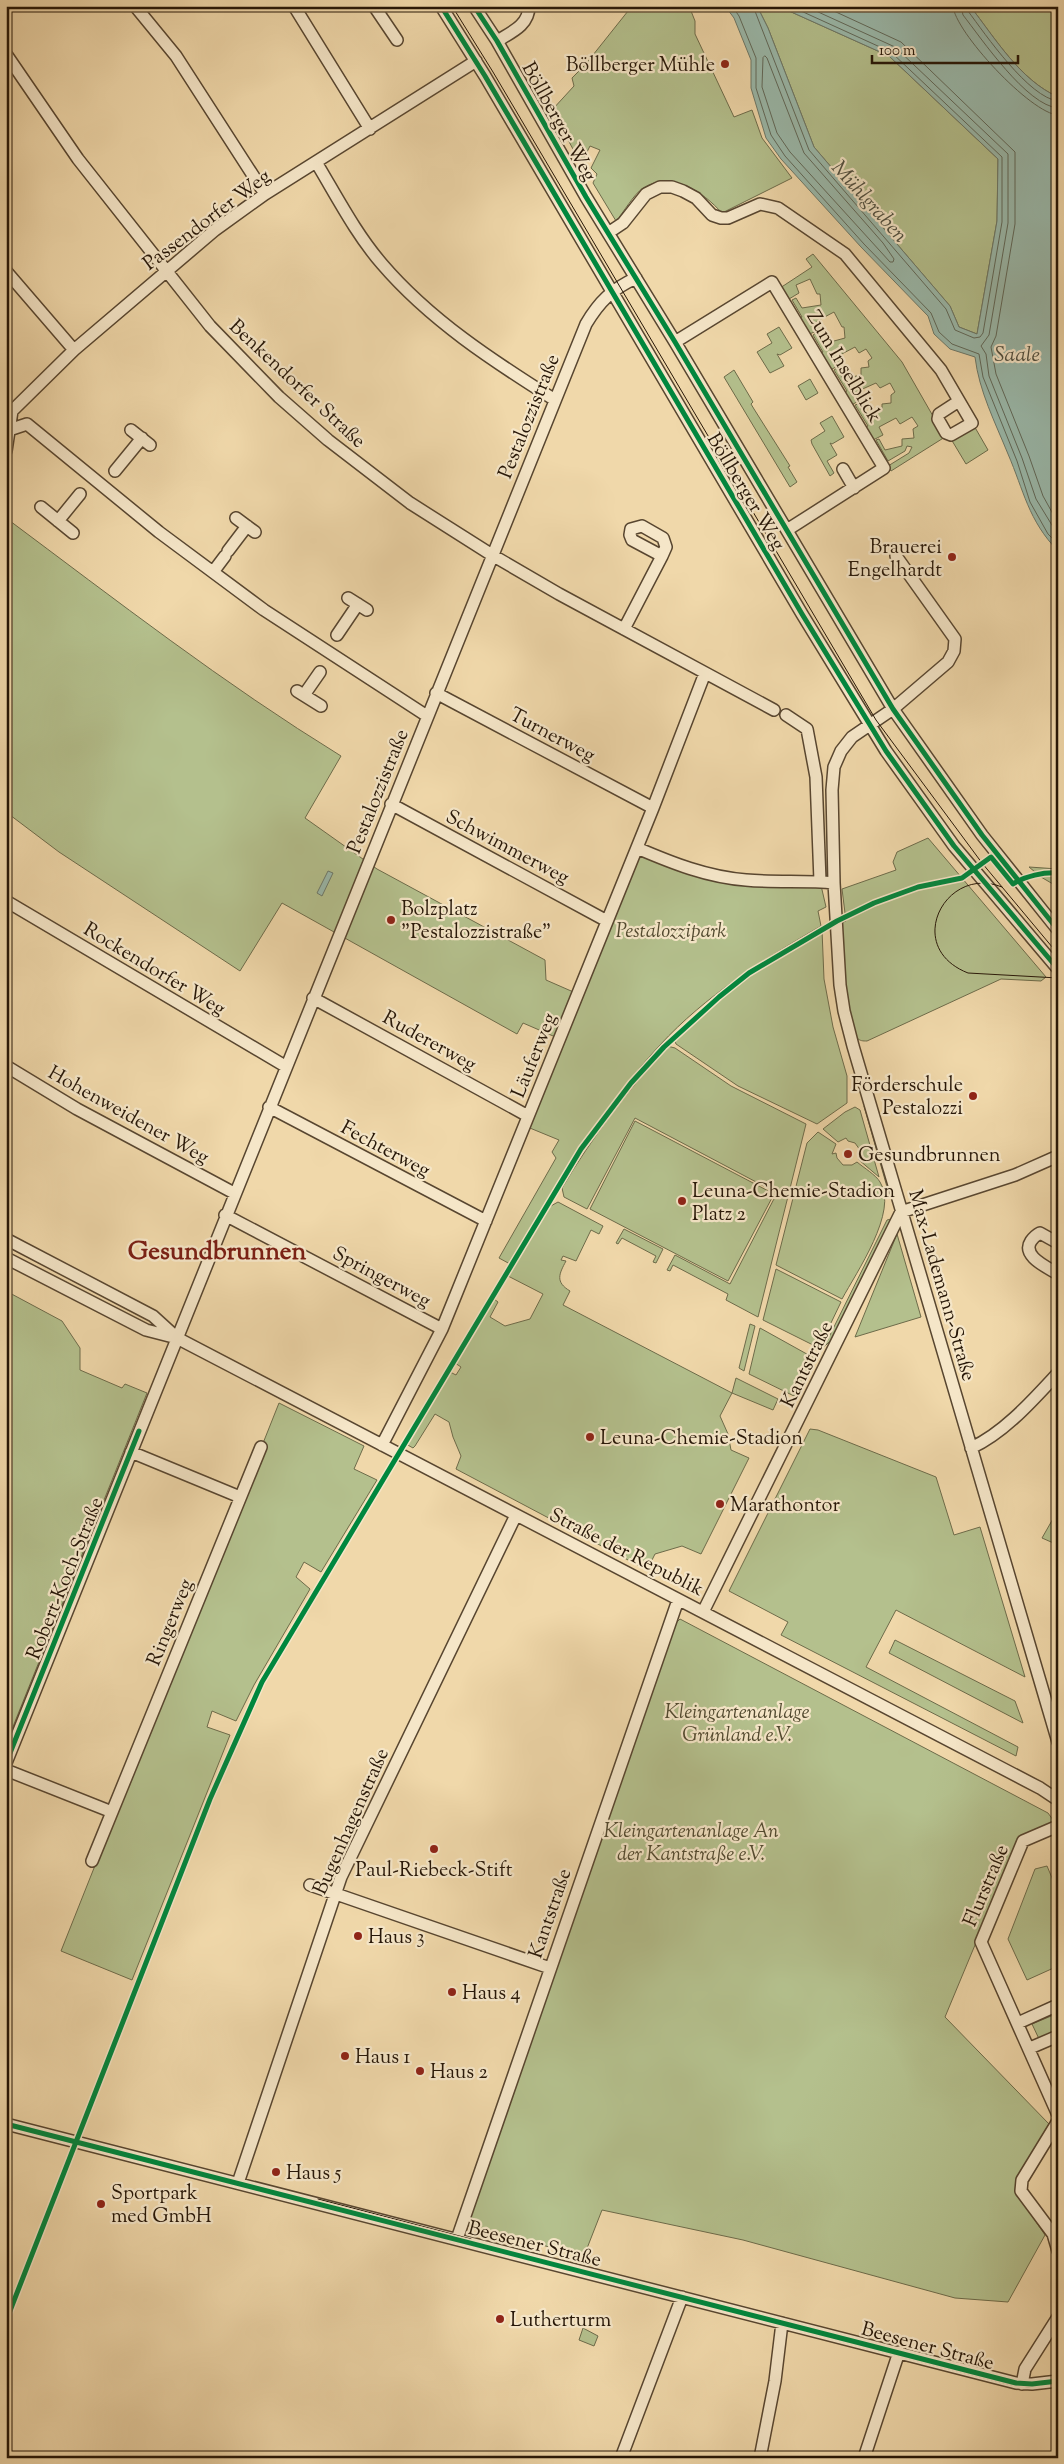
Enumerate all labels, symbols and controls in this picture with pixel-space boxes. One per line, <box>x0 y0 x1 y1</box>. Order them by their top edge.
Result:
scale bar <box>872 32 1018 64</box>
text: 100 m <box>879 41 916 62</box>
place label: Böllberger Mühle <box>566 52 715 81</box>
street label: Böllberger Weg <box>513 57 603 187</box>
marker: Böllberger Mühle <box>719 58 731 70</box>
water label: Mühlgraben <box>823 155 914 250</box>
street label: Passendorfer Weg <box>138 163 278 279</box>
street label: Zum Inselblick <box>798 306 888 429</box>
street label: Benkendorfer Straße <box>221 314 371 456</box>
water label: Saale <box>994 341 1040 371</box>
street label: Pestalozzistraße <box>492 350 568 484</box>
street label: Böllberger Weg <box>698 428 792 557</box>
place label: Brauerei Engelhardt <box>848 534 942 586</box>
marker: Brauerei Engelhardt <box>946 551 958 563</box>
street label: Turnerweg <box>504 702 600 771</box>
street label: Pestalozzistraße <box>341 725 417 859</box>
street label: Schwimmerweg <box>440 803 574 893</box>
place label: Bolzplatz "Pestalozzistraße" <box>401 896 551 948</box>
marker: Bolzplatz "Pestalozzistraße" <box>385 914 397 926</box>
street label: Rockendorfer Weg <box>77 916 231 1024</box>
park label: Pestalozzipark <box>616 918 726 947</box>
street label: Rudererweg <box>376 1004 481 1080</box>
street label: Läuferweg <box>505 1009 566 1103</box>
street label: Hohenweidener Weg <box>42 1060 214 1173</box>
place label: Förderschule Pestalozzi <box>851 1072 963 1124</box>
marker: Förderschule Pestalozzi <box>967 1090 979 1102</box>
street label: Fechterweg <box>335 1114 435 1186</box>
place label: Gesundbrunnen <box>858 1142 1001 1171</box>
marker: Gesundbrunnen <box>842 1148 854 1160</box>
place label: Leuna-Chemie-Stadion Platz 2 <box>692 1178 895 1230</box>
street label: Max-Lademann-Straße <box>899 1187 982 1385</box>
marker: Leuna-Chemie-Stadion Platz 2 <box>676 1195 688 1207</box>
district label: Gesundbrunnen <box>128 1235 306 1271</box>
street label: Springerweg <box>326 1240 435 1316</box>
street label: Kantstraße <box>775 1317 842 1413</box>
place label: Leuna-Chemie-Stadion <box>600 1425 803 1454</box>
marker: Leuna-Chemie-Stadion <box>584 1431 596 1443</box>
place label: Marathontor <box>730 1492 841 1521</box>
street label: Robert-Koch-Straße <box>20 1493 112 1665</box>
marker: Marathontor <box>714 1498 726 1510</box>
street label: Straße der Republik <box>543 1502 708 1605</box>
street label: Ringerweg <box>141 1575 202 1671</box>
park label: Kleingartenanlage Grünland e.V. <box>664 1699 810 1751</box>
street label: Bugenhagenstraße <box>307 1744 398 1900</box>
park label: Kleingartenanlage An der Kantstraße e.V. <box>603 1818 779 1870</box>
street label: Flurstraße <box>957 1840 1018 1932</box>
marker: Paul-Riebeck-Stift <box>428 1843 440 1855</box>
place label: Paul-Riebeck-Stift <box>355 1857 513 1886</box>
street label: Kantstraße <box>522 1865 580 1963</box>
place label: Haus 3 <box>368 1924 424 1953</box>
marker: Haus 3 <box>352 1930 364 1942</box>
place label: Haus 4 <box>462 1980 520 2009</box>
marker: Haus 4 <box>446 1986 458 1998</box>
place label: Haus 1 <box>355 2044 410 2073</box>
marker: Haus 1 <box>339 2050 351 2062</box>
place label: Haus 2 <box>430 2059 488 2088</box>
marker: Haus 2 <box>414 2065 426 2077</box>
place label: Haus 5 <box>286 2160 341 2189</box>
marker: Haus 5 <box>270 2166 282 2178</box>
place label: Sportpark med GmbH <box>111 2180 212 2232</box>
marker: Sportpark med GmbH <box>95 2198 107 2210</box>
street label: Beesener Straße <box>465 2215 604 2276</box>
place label: Lutherturm <box>510 2307 612 2336</box>
marker: Lutherturm <box>494 2313 506 2325</box>
street label: Beesener Straße <box>858 2316 997 2379</box>

